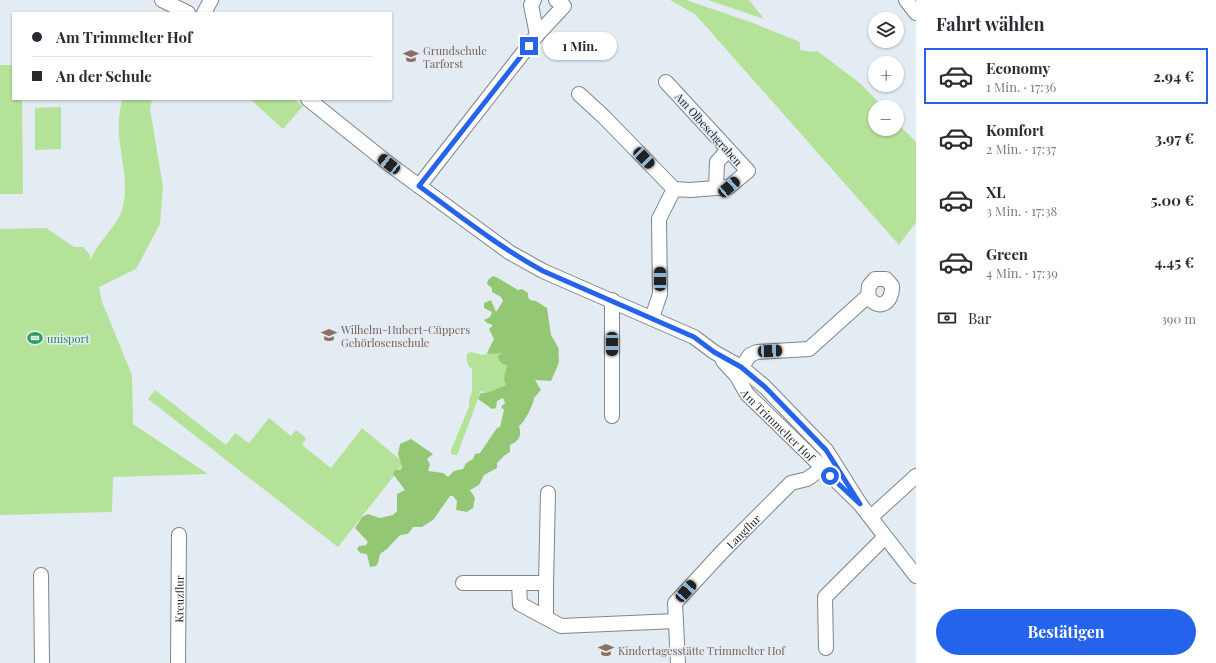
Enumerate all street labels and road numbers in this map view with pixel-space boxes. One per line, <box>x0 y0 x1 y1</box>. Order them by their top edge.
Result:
street label: Am Olbeschgraben <box>671 88 746 169</box>
street label: Am Trimmelter Hof <box>738 385 820 465</box>
street label: Langflur <box>723 511 763 551</box>
street label: Kreuzflur <box>171 575 186 623</box>

